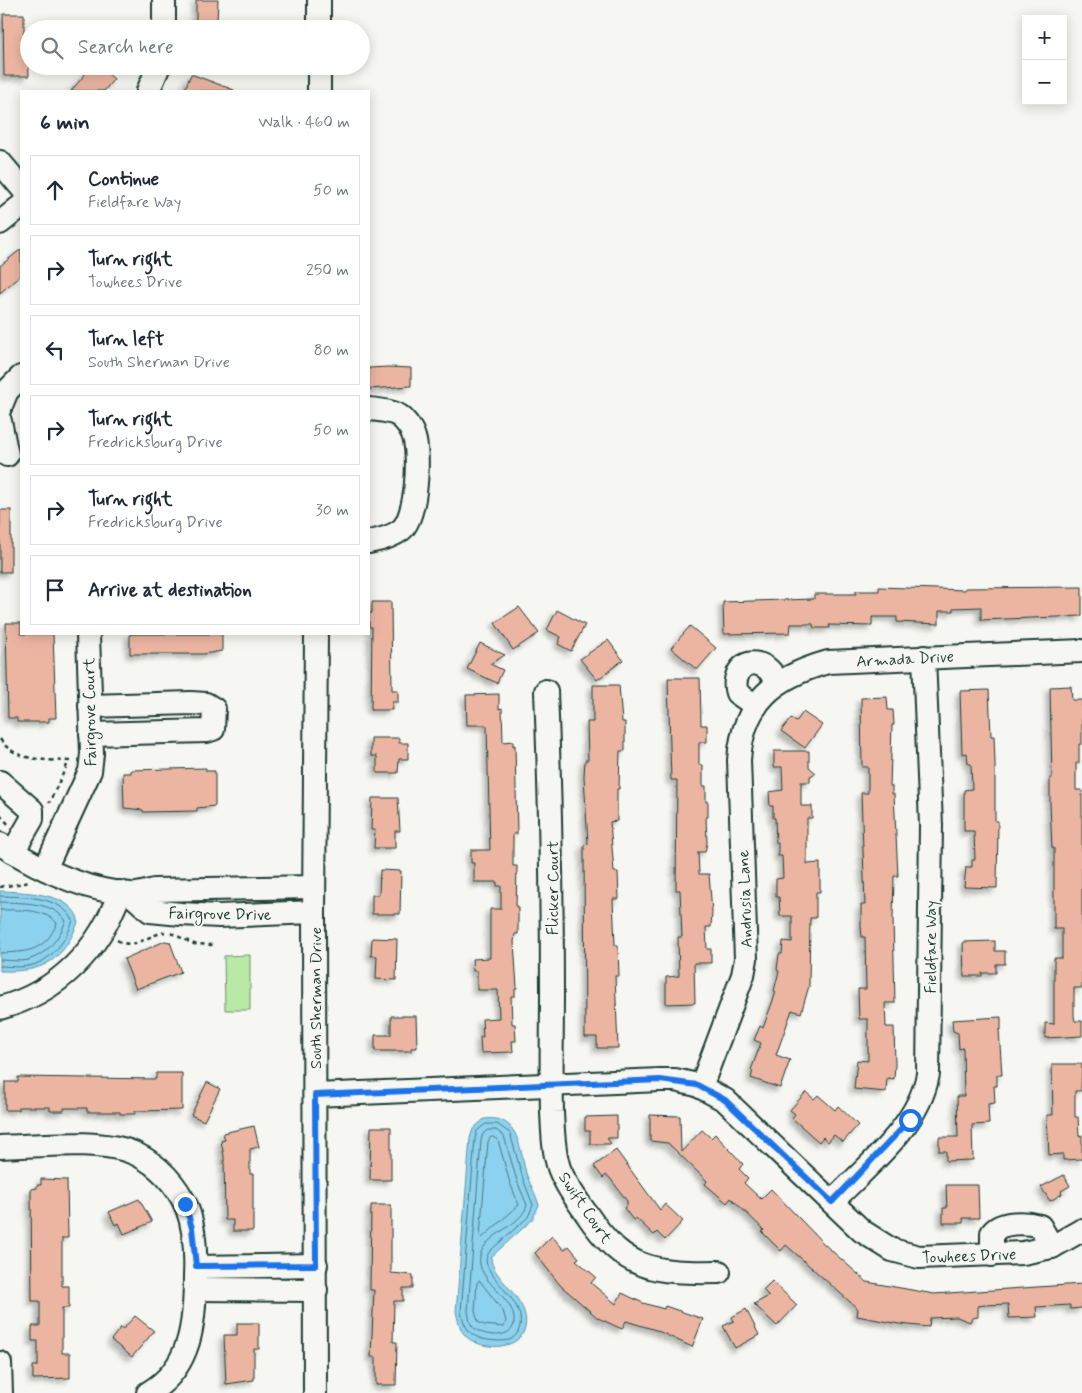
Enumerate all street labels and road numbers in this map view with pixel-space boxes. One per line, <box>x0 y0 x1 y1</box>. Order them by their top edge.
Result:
street label: Armada Drive <box>856 646 954 673</box>
street label: Fairgrove Court <box>79 657 103 767</box>
street label: Flicker Court <box>543 840 564 935</box>
street label: Andrusia Lane <box>733 849 758 948</box>
street label: Fieldfare Way <box>921 900 942 994</box>
street label: Fairgrove Drive <box>168 903 272 927</box>
street label: South Sherman Drive <box>306 927 327 1069</box>
street label: Swift Court <box>553 1168 617 1248</box>
street label: Towhees Drive <box>922 1244 1017 1269</box>

